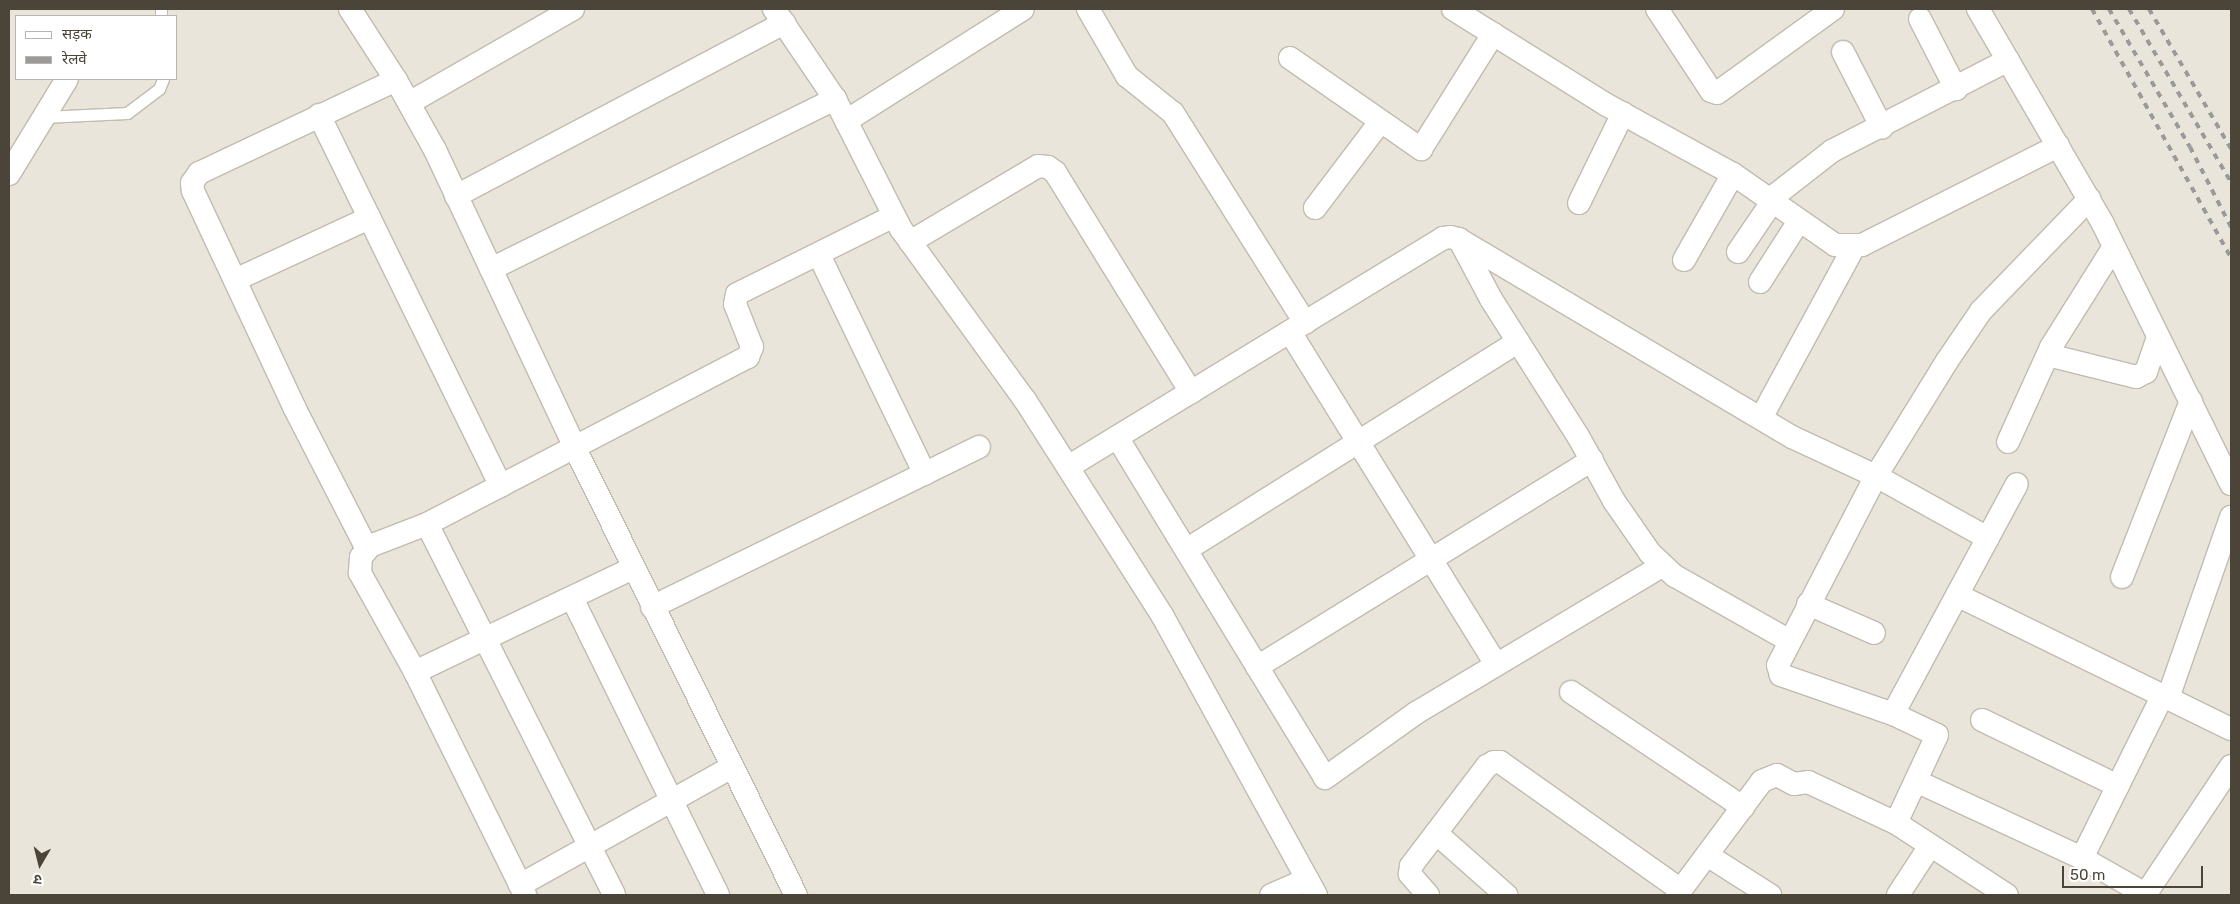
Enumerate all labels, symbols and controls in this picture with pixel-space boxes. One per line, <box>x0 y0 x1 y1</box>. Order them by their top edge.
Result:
legend <box>15 15 178 80</box>
text: सड़क <box>62 25 92 43</box>
text: रेलवे <box>62 50 87 68</box>
north arrow <box>15 839 65 889</box>
scale bar <box>2065 856 2206 888</box>
text: 50 m <box>2070 866 2105 884</box>
text: उ <box>33 870 43 888</box>

